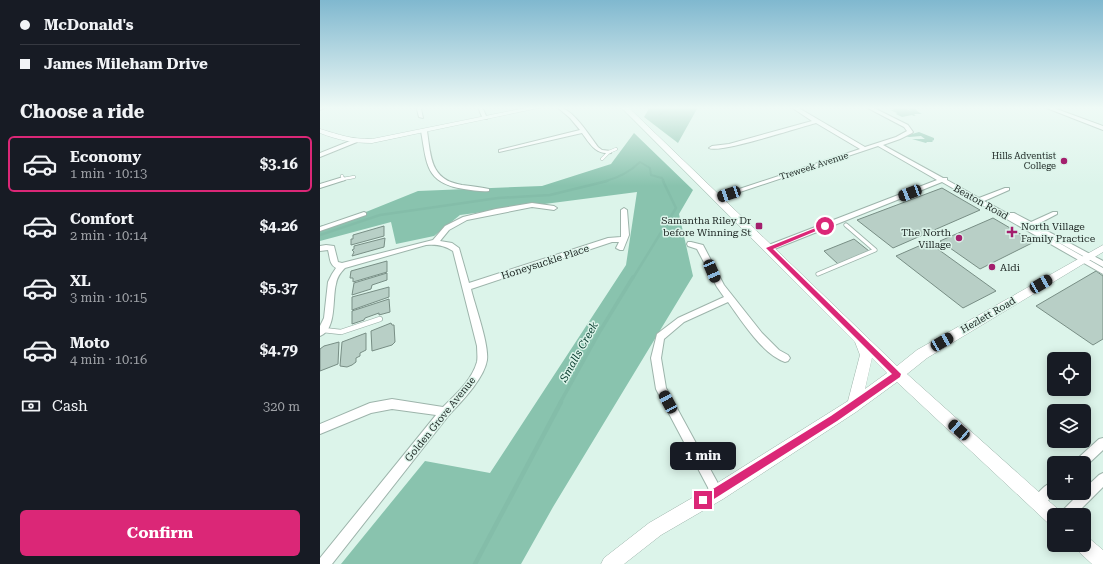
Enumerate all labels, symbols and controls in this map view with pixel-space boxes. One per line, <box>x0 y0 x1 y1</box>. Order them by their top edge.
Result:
text: McDonald's <box>44 16 133 34</box>
text: James Mileham Drive <box>44 55 208 73</box>
text: Choose a ride <box>20 101 144 122</box>
icon: car <box>22 146 58 182</box>
text: Economy <box>70 148 141 166</box>
street label: Treweek Avenue <box>778 150 850 182</box>
place label: Hills Adventist College <box>992 151 1057 171</box>
text: $3.16 <box>260 155 298 173</box>
marker: Hills Adventist College <box>1059 156 1069 166</box>
text: 1 min · 10:13 <box>70 166 147 181</box>
street label: Beaton Road <box>952 182 1011 222</box>
car <box>897 183 923 203</box>
car <box>716 185 742 203</box>
icon: car <box>22 208 58 244</box>
text: Comfort <box>70 210 134 228</box>
place label: Samantha Riley Dr before Winning St <box>661 215 751 238</box>
text: $4.26 <box>260 217 298 235</box>
route start <box>816 217 834 235</box>
marker: Samantha Riley Dr before Winning St <box>754 221 764 231</box>
place label: North Village Family Practice <box>1021 221 1096 244</box>
marker: North Village Family Practice <box>1006 226 1018 238</box>
place label: The North Village <box>901 227 952 250</box>
text: 2 min · 10:14 <box>70 228 147 243</box>
marker: The North Village <box>954 233 964 243</box>
street label: Honeysuckle Place <box>500 242 591 281</box>
car <box>702 258 722 284</box>
marker: Aldi <box>987 262 997 272</box>
place label: Aldi <box>1000 262 1020 273</box>
icon: car <box>22 270 58 306</box>
text: XL <box>70 272 91 290</box>
car <box>1028 273 1054 295</box>
text: $5.37 <box>260 279 298 297</box>
text: 3 min · 10:15 <box>70 290 147 305</box>
street label: Hezlett Road <box>959 295 1018 335</box>
water label: Smalls Creek <box>557 320 601 385</box>
car <box>929 331 955 353</box>
icon: car <box>22 332 58 368</box>
text: Moto <box>70 334 110 352</box>
text: $4.79 <box>260 341 298 359</box>
text: 4 min · 10:16 <box>70 352 147 367</box>
map controls <box>1047 352 1091 552</box>
button: locate <box>1047 352 1091 396</box>
street label: Golden Grove Avenue <box>403 374 478 463</box>
car <box>657 389 679 415</box>
icon: cash <box>20 395 42 417</box>
text: Cash <box>52 397 88 415</box>
text: 320 m <box>263 399 300 414</box>
button: layers <box>1047 404 1091 448</box>
car <box>946 418 972 442</box>
callout: 1 min <box>670 442 736 470</box>
text: 1 min <box>685 448 721 463</box>
button: + <box>1047 456 1091 500</box>
route end <box>694 491 712 509</box>
button: − <box>1047 508 1091 552</box>
button: Confirm <box>20 510 300 556</box>

